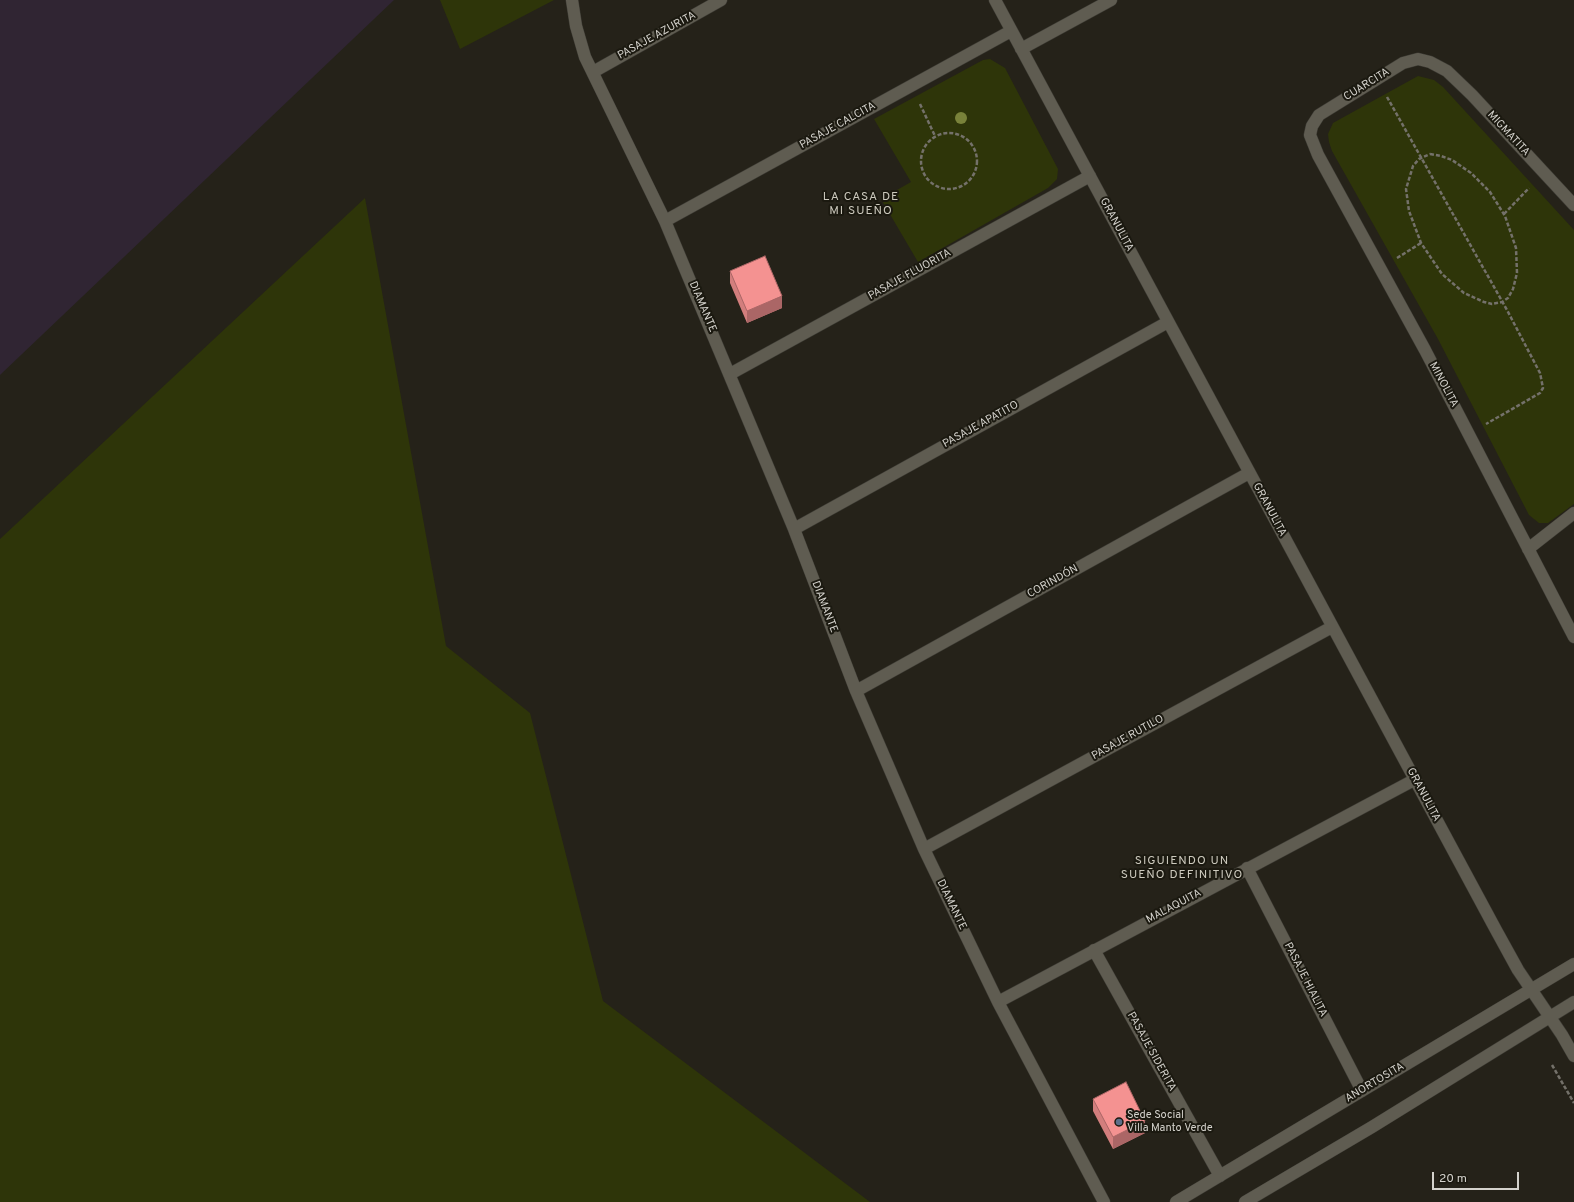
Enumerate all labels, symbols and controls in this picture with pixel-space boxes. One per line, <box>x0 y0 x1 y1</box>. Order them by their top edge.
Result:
street label: PASAJE AZURITA <box>616 9 698 63</box>
street label: CUARCITA <box>1342 66 1392 104</box>
street label: PASAJE CALCITA <box>798 100 878 152</box>
street label: MIGMATITA <box>1484 109 1532 159</box>
district label: LA CASA DE MI SUEÑO <box>823 191 899 219</box>
street label: GRANULITA <box>1096 196 1136 254</box>
street label: PASAJE FLUORITA <box>866 247 954 303</box>
street label: DIAMANTE <box>685 279 719 335</box>
street label: MINOLITA <box>1426 360 1460 410</box>
street label: PASAJE APATITO <box>941 399 1021 451</box>
street label: GRANULITA <box>1249 481 1289 539</box>
street label: CORINDÓN <box>1025 563 1081 601</box>
street label: DIAMANTE <box>808 579 840 635</box>
street label: PASAJE RUTILO <box>1090 713 1166 763</box>
street label: GRANULITA <box>1403 766 1443 824</box>
district label: SIGUIENDO UN SUEÑO DEFINITIVO <box>1121 855 1243 883</box>
street label: DIAMANTE <box>933 878 969 932</box>
street label: MALAQUITA <box>1144 887 1204 927</box>
street label: PASAJE HIALITA <box>1281 941 1329 1019</box>
street label: PASAJE SIDERITA <box>1124 1010 1178 1094</box>
street label: ANORTOSITA <box>1343 1060 1407 1106</box>
place label: Sede Social Villa Manto Verde <box>1127 1109 1213 1135</box>
marker: Sede Social Villa Manto Verde <box>1114 1117 1124 1127</box>
scale bar <box>1434 1164 1521 1190</box>
text: 20 m <box>1439 1171 1467 1187</box>

